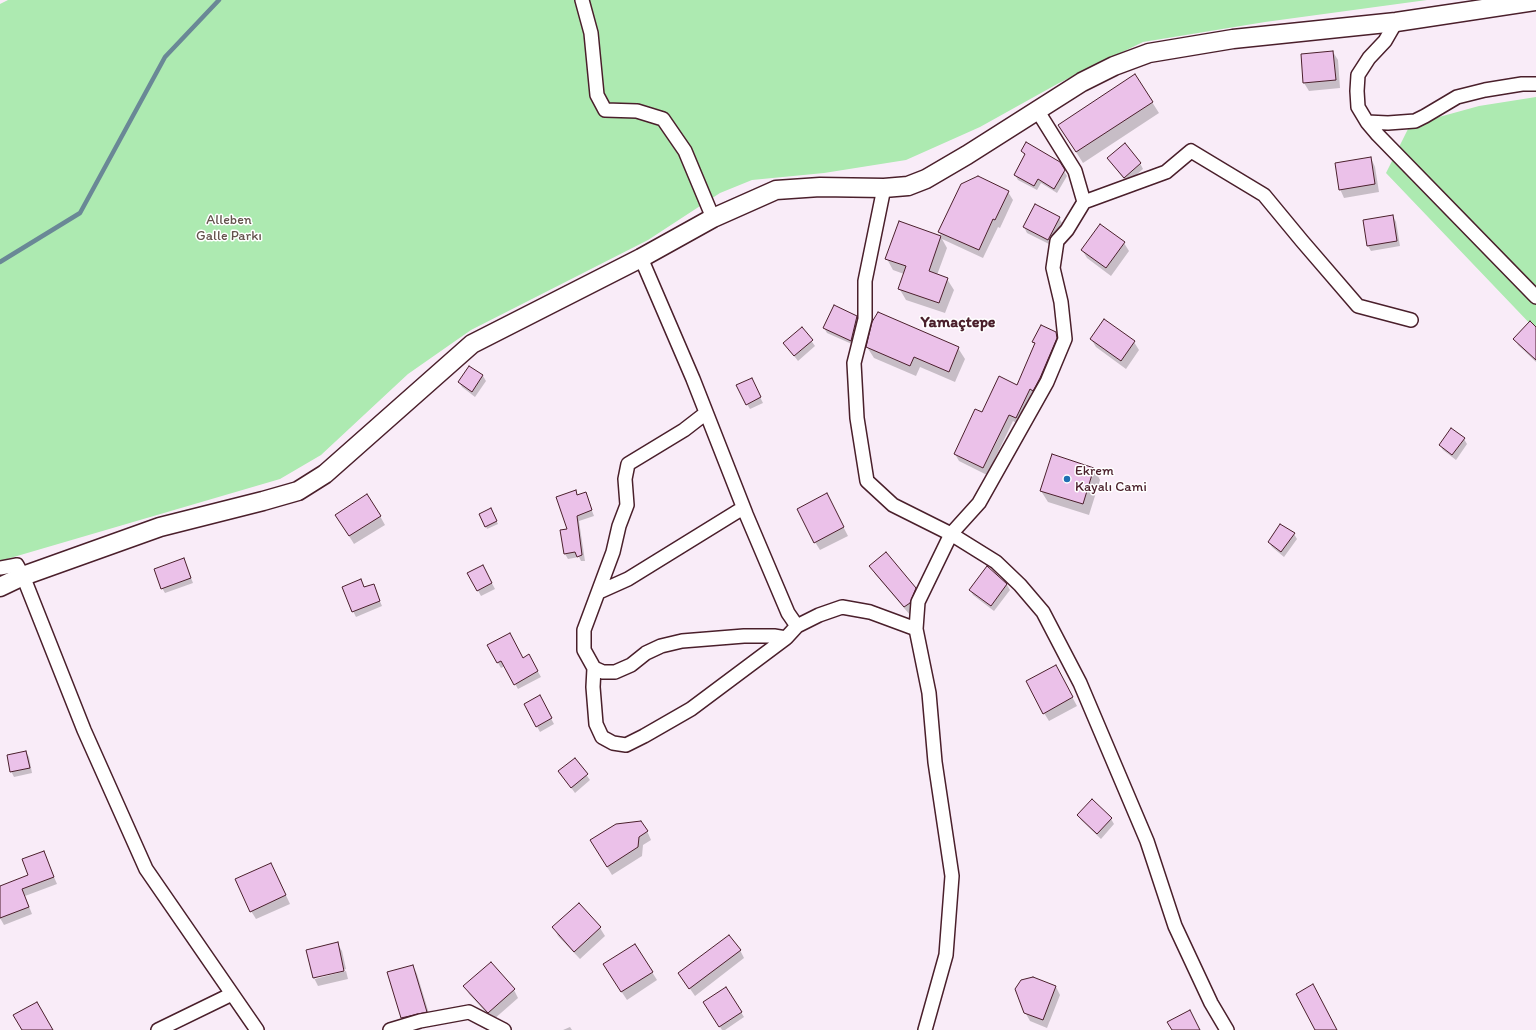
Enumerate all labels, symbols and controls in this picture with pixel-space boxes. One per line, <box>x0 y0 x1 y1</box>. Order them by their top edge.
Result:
park label: Alleben Galle Parkı <box>196 212 262 244</box>
district label: Yamaçtepe <box>921 313 995 333</box>
place label: Ekrem Kayalı Cami <box>1075 463 1147 496</box>
marker: Ekrem Kayalı Cami <box>1062 474 1072 484</box>

